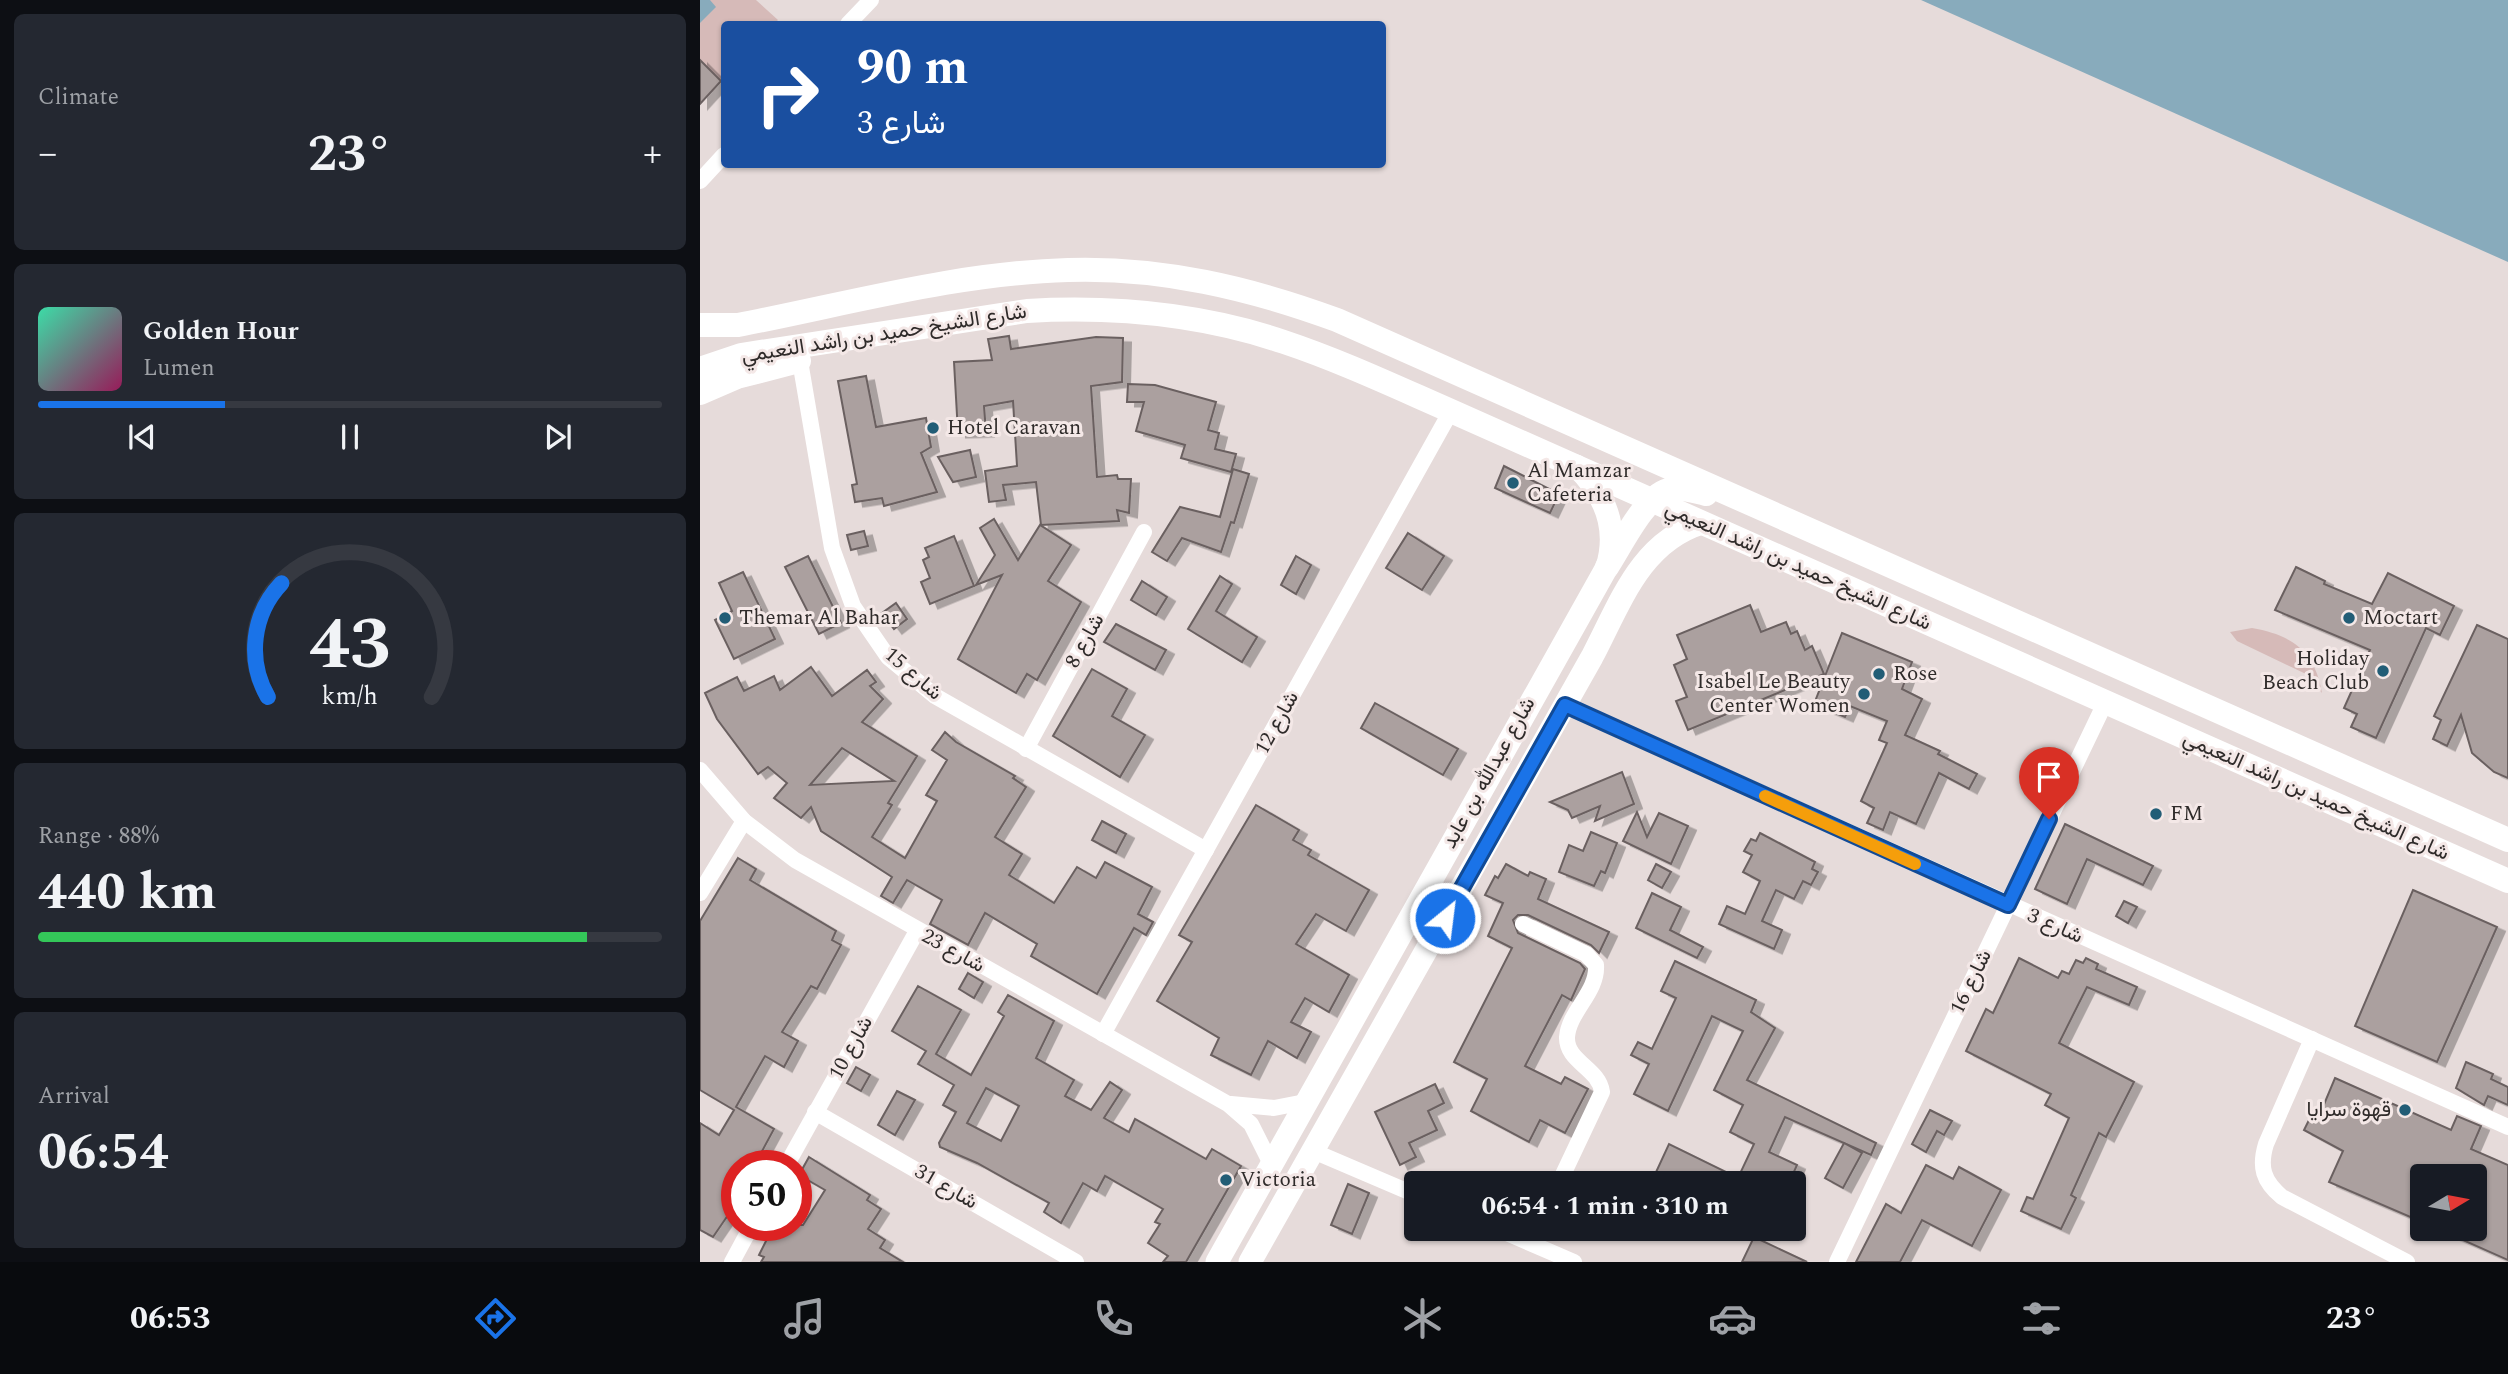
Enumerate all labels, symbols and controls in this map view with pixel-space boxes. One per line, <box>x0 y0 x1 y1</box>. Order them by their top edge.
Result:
text: 90 m <box>857 31 968 106</box>
icon: right <box>742 49 833 140</box>
text: Climate <box>38 80 119 115</box>
text: شارع 3 <box>857 99 945 148</box>
text: 23° <box>308 115 392 194</box>
text: − <box>38 125 57 183</box>
text: + <box>643 125 662 183</box>
street label: شارع الشيخ حميد بن راشد النعيمي <box>739 296 1029 372</box>
text: Golden Hour <box>143 311 299 351</box>
text: Lumen <box>143 351 215 386</box>
place label: Hotel Caravan <box>947 412 1081 444</box>
icon: previous <box>123 418 161 456</box>
icon: pause <box>331 418 369 456</box>
icon: next <box>539 418 577 456</box>
marker: Hotel Caravan <box>925 420 941 436</box>
place label: Al Mamzar Cafeteria <box>1527 455 1631 511</box>
marker: Al Mamzar Cafeteria <box>1505 475 1521 491</box>
street label: شارع الشيخ حميد بن راشد النعيمي <box>1660 493 1936 639</box>
text: 43 <box>309 590 391 701</box>
place label: Themar Al Bahar <box>739 602 899 634</box>
place label: Moctart <box>2363 602 2438 634</box>
street label: شارع 8 <box>1057 608 1113 674</box>
marker: Themar Al Bahar <box>717 610 733 626</box>
marker: Moctart <box>2341 610 2357 626</box>
street label: شارع 15 <box>877 639 949 709</box>
place label: Holiday Beach Club <box>2262 643 2370 699</box>
place label: Rose <box>1893 658 1937 690</box>
marker: Holiday Beach Club <box>2375 663 2391 679</box>
place label: Isabel Le Beauty Center Women <box>1697 666 1851 722</box>
marker: Rose <box>1871 666 1887 682</box>
text: km/h <box>322 678 378 716</box>
street label: شارع 12 <box>1246 685 1308 761</box>
marker: Isabel Le Beauty Center Women <box>1856 686 1872 702</box>
street label: شارع عبدالله بن عابد <box>1434 691 1544 855</box>
street label: شارع الشيخ حميد بن راشد النعيمي <box>2178 723 2454 869</box>
pin <box>2019 747 2079 819</box>
icon: arrive <box>2030 758 2068 796</box>
place label: FM <box>2170 798 2203 830</box>
marker: FM <box>2148 806 2164 822</box>
text: Range · 88% <box>38 819 159 854</box>
text: 440 km <box>38 853 217 932</box>
position arrow <box>1408 881 1482 955</box>
street label: شارع 3 <box>2022 900 2088 952</box>
street label: شارع 23 <box>915 920 991 982</box>
street label: شارع 16 <box>1942 944 2000 1020</box>
street label: شارع 10 <box>820 1010 882 1086</box>
text: Arrival <box>38 1079 110 1114</box>
place label: قهوة سرايا <box>2306 1094 2391 1126</box>
marker: قهوة سرايا <box>2397 1102 2413 1118</box>
text: 06:54 <box>38 1113 169 1192</box>
speed limit sign: 50 <box>721 1150 812 1241</box>
street label: شارع 31 <box>908 1156 984 1218</box>
place label: Victoria <box>1240 1164 1317 1196</box>
north arrow <box>2410 1164 2487 1241</box>
map controls <box>2410 1164 2487 1241</box>
marker: Victoria <box>1218 1172 1234 1188</box>
text: 06:54 · 1 min · 310 m <box>1481 1186 1729 1226</box>
text: 06:53 <box>130 1294 210 1343</box>
icon: directions <box>471 1294 520 1343</box>
icon: music <box>780 1294 829 1343</box>
icon: phone <box>1089 1294 1138 1343</box>
icon: climate <box>1398 1294 1447 1343</box>
icon: car <box>1708 1294 1757 1343</box>
icon: filters <box>2017 1294 2066 1343</box>
text: 23° <box>2326 1294 2378 1343</box>

